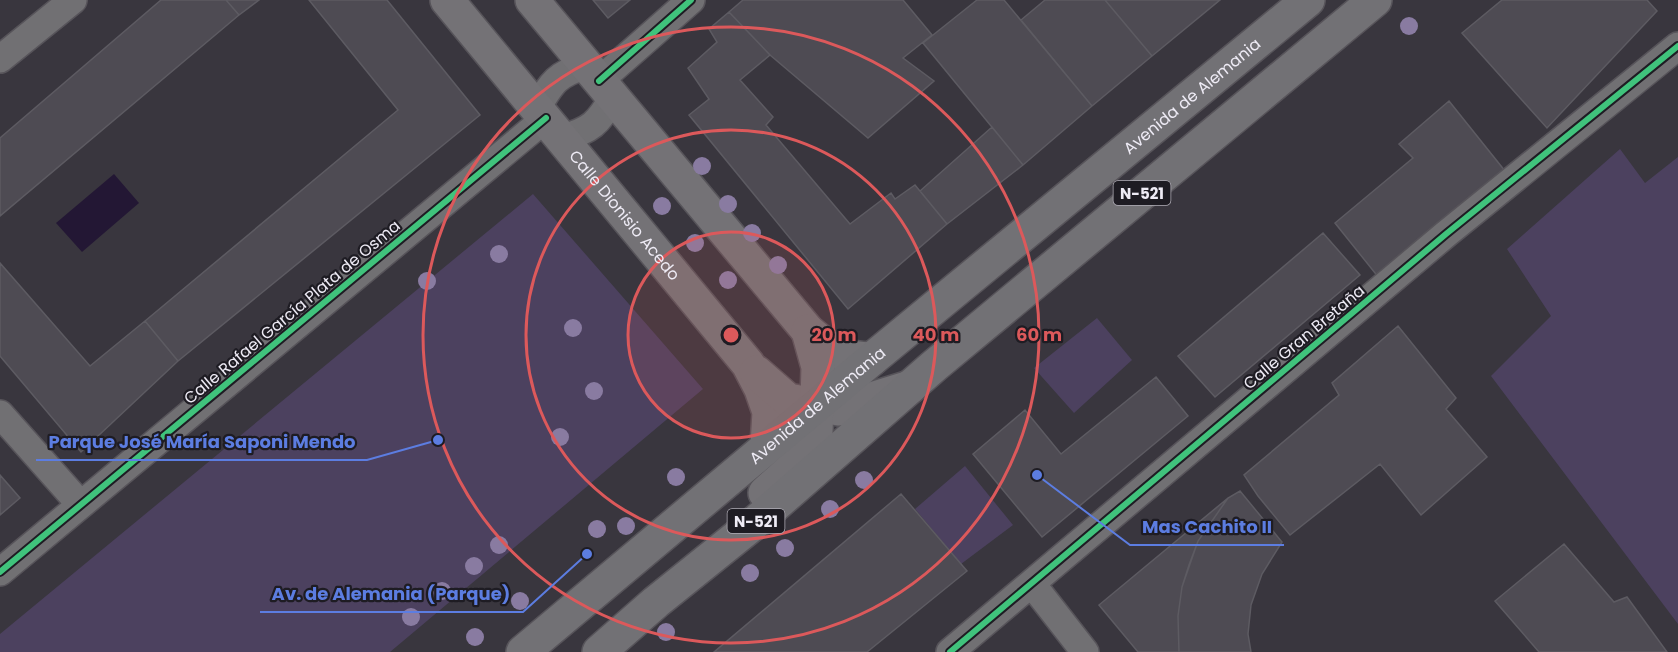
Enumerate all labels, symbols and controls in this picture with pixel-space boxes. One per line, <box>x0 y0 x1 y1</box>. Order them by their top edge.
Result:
street label: Avenida de Alemania <box>1118 32 1265 159</box>
street label: Calle Dionisio Acedo <box>564 145 686 285</box>
road number: N-521 <box>1114 181 1170 205</box>
street label: Calle Rafael García Plata de Osma <box>179 214 405 410</box>
street label: Calle Gran Bretaña <box>1238 279 1370 395</box>
text: 20 m <box>812 322 856 347</box>
text: 40 m <box>913 322 959 347</box>
text: 60 m <box>1016 322 1062 347</box>
centre of rings <box>721 325 741 345</box>
street label: Avenida de Alemania <box>744 341 890 469</box>
callout: Parque José María Saponi Mendo <box>36 424 367 460</box>
text: Parque José María Saponi Mendo <box>48 429 356 454</box>
road number: N-521 <box>728 509 784 533</box>
callout: Mas Cachito II <box>1130 509 1284 545</box>
text: Mas Cachito II <box>1142 514 1272 539</box>
callout: Av. de Alemania (Parque) <box>260 576 523 612</box>
text: Av. de Alemania (Parque) <box>272 581 510 606</box>

